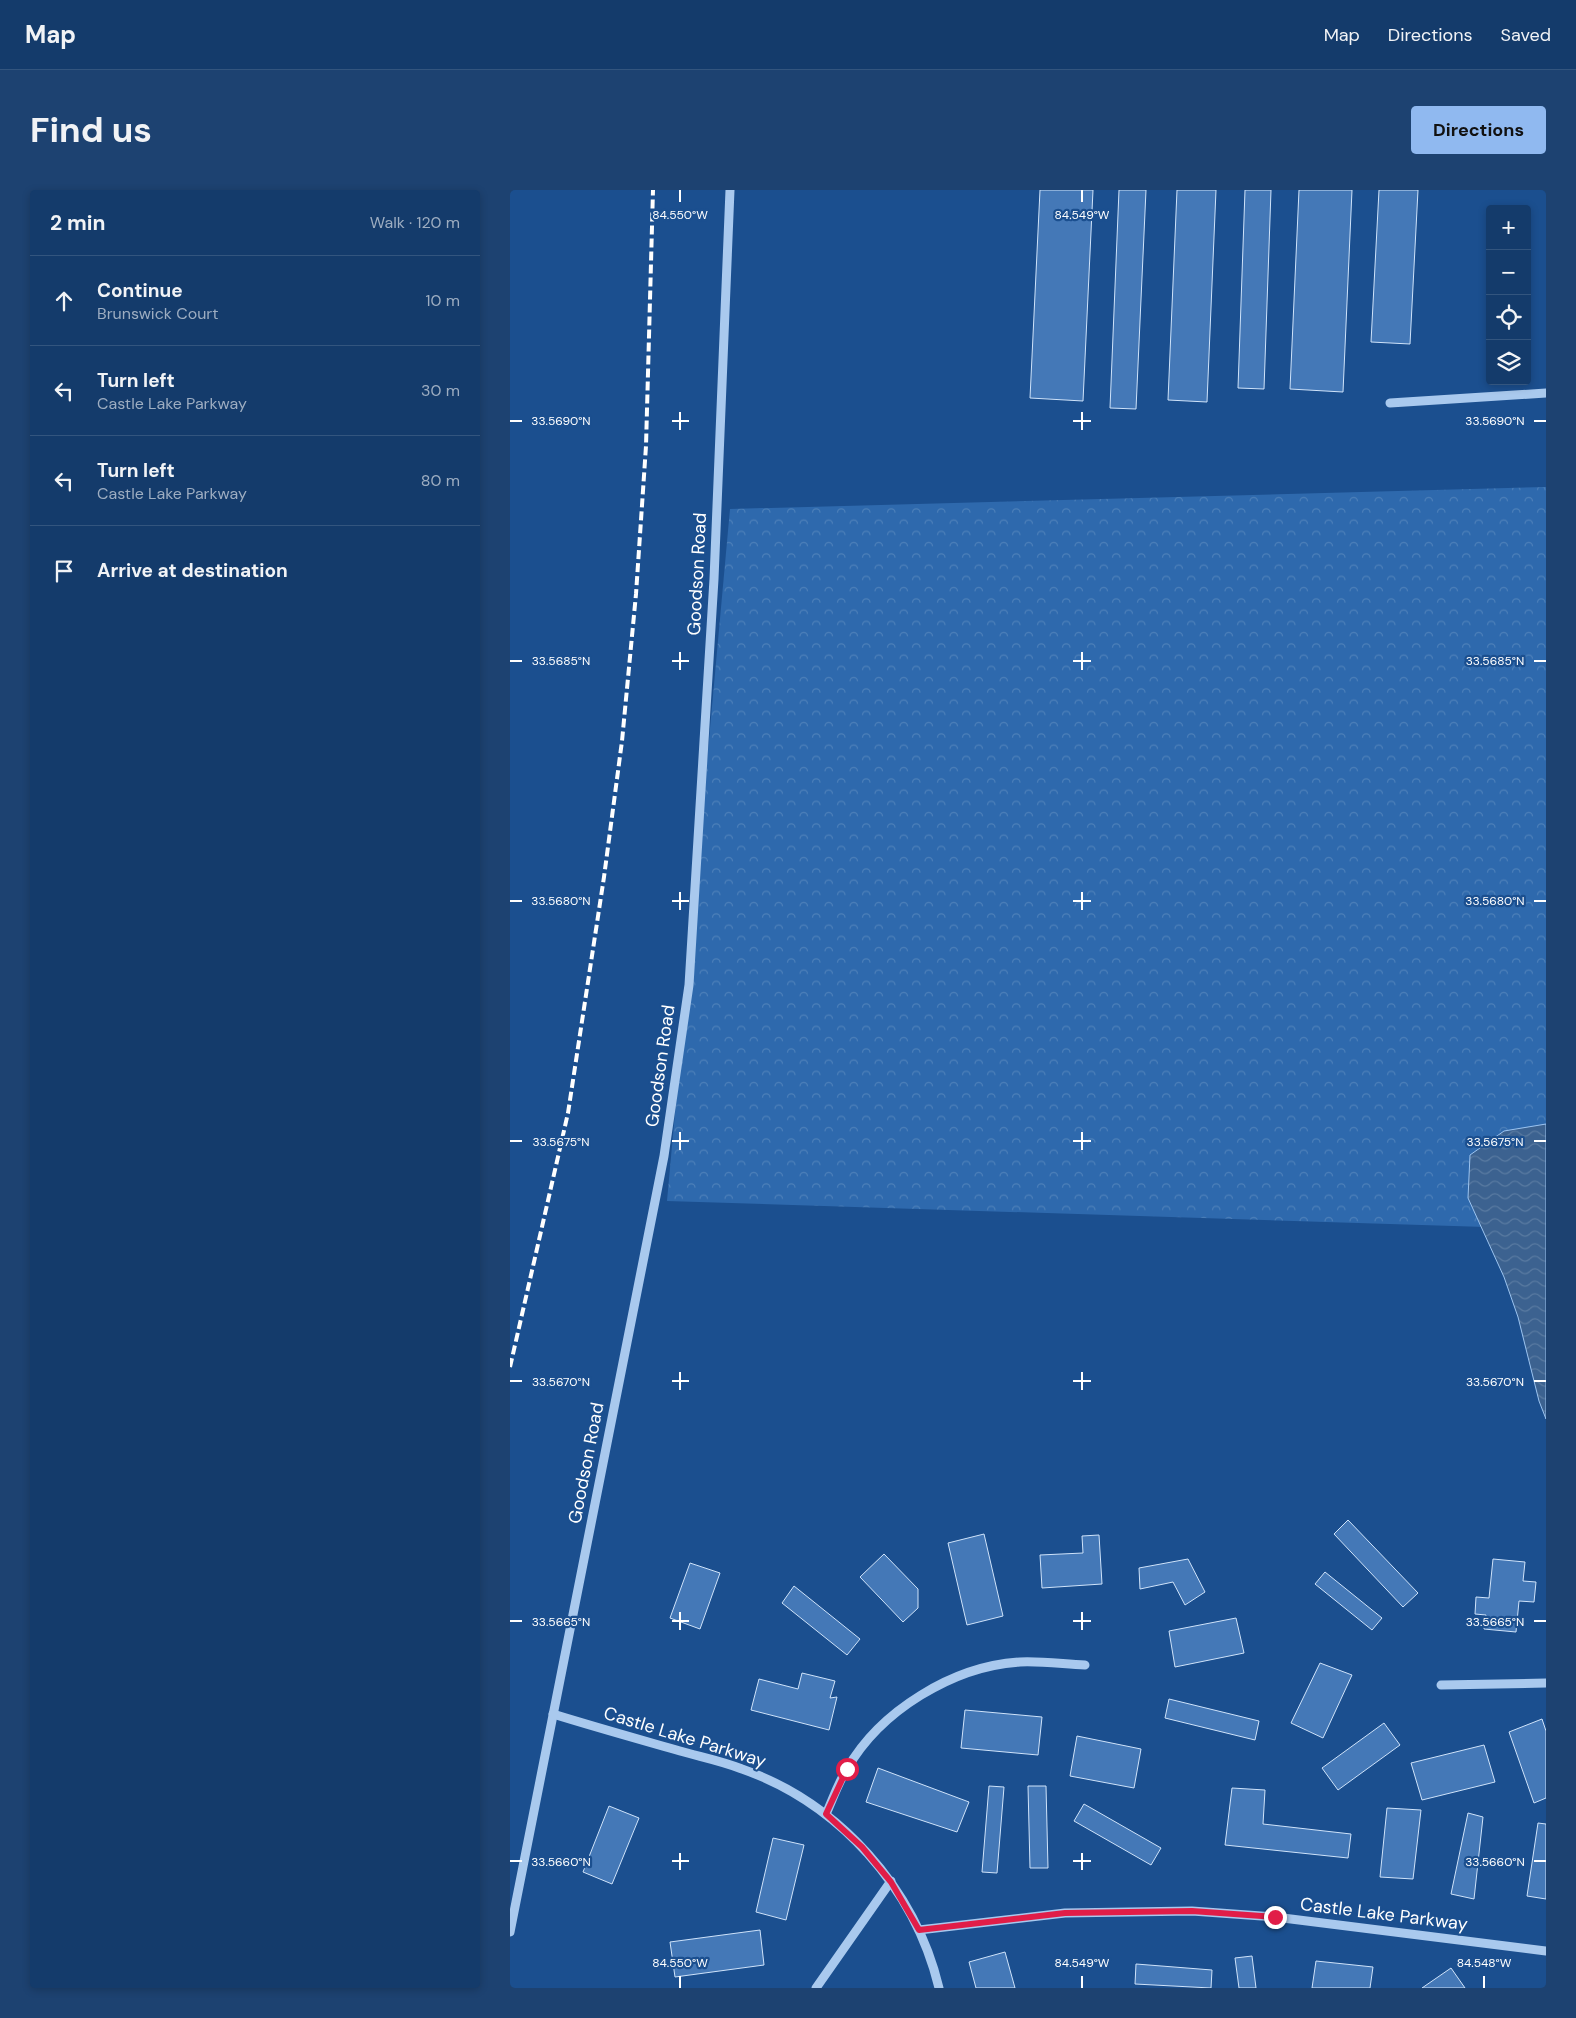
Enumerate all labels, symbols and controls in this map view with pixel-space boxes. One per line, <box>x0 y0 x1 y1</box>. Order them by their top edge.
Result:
text: Map <box>25 19 76 50</box>
text: Map <box>1324 23 1360 47</box>
text: Directions <box>1388 23 1473 47</box>
text: Saved <box>1501 23 1551 47</box>
button: Directions <box>1411 106 1546 154</box>
text: Find us <box>30 107 152 153</box>
map controls <box>1486 205 1531 385</box>
button: + <box>1486 205 1531 250</box>
text: 84.550°W <box>652 207 708 223</box>
text: 84.549°W <box>1055 207 1110 223</box>
text: 2 min <box>50 209 106 237</box>
text: Walk · 120 m <box>370 212 460 233</box>
button: − <box>1486 250 1531 295</box>
text: Continue <box>97 278 183 303</box>
icon: ahead <box>50 287 78 315</box>
text: 10 m <box>426 290 460 311</box>
button: locate <box>1486 295 1531 340</box>
text: Brunswick Court <box>97 303 219 324</box>
button: layers <box>1486 340 1531 385</box>
text: Turn left <box>97 368 175 393</box>
icon: left <box>50 377 78 405</box>
text: 30 m <box>421 380 460 401</box>
text: Castle Lake Parkway <box>97 393 247 414</box>
text: 33.5690°N <box>531 413 591 429</box>
text: 33.5690°N <box>1465 413 1525 429</box>
text: Turn left <box>97 458 175 483</box>
icon: left <box>50 467 78 495</box>
text: 80 m <box>421 470 460 491</box>
text: Castle Lake Parkway <box>97 483 247 504</box>
street label: Goodson Road <box>682 512 712 636</box>
icon: arrive <box>50 557 78 585</box>
text: Arrive at destination <box>97 558 288 583</box>
text: 33.5685°N <box>532 653 590 669</box>
text: 33.5685°N <box>1466 653 1524 669</box>
text: 33.5680°N <box>531 893 591 909</box>
text: 33.5680°N <box>1465 893 1525 909</box>
street label: Goodson Road <box>640 1003 680 1129</box>
text: 33.5675°N <box>533 1134 589 1150</box>
text: 33.5675°N <box>1467 1134 1523 1150</box>
text: 33.5670°N <box>532 1374 590 1390</box>
text: 33.5670°N <box>1466 1374 1524 1390</box>
street label: Goodson Road <box>562 1400 610 1526</box>
text: 33.5665°N <box>532 1614 590 1630</box>
text: 33.5665°N <box>1466 1614 1524 1630</box>
street label: Castle Lake Parkway <box>601 1701 769 1773</box>
route start <box>836 1758 859 1781</box>
text: 33.5660°N <box>531 1854 591 1870</box>
text: 33.5660°N <box>1465 1854 1525 1870</box>
street label: Castle Lake Parkway <box>1299 1892 1469 1936</box>
route end <box>1264 1906 1287 1929</box>
text: 84.550°W <box>652 1955 708 1971</box>
text: 84.549°W <box>1055 1955 1110 1971</box>
text: 84.548°W <box>1457 1955 1512 1971</box>

